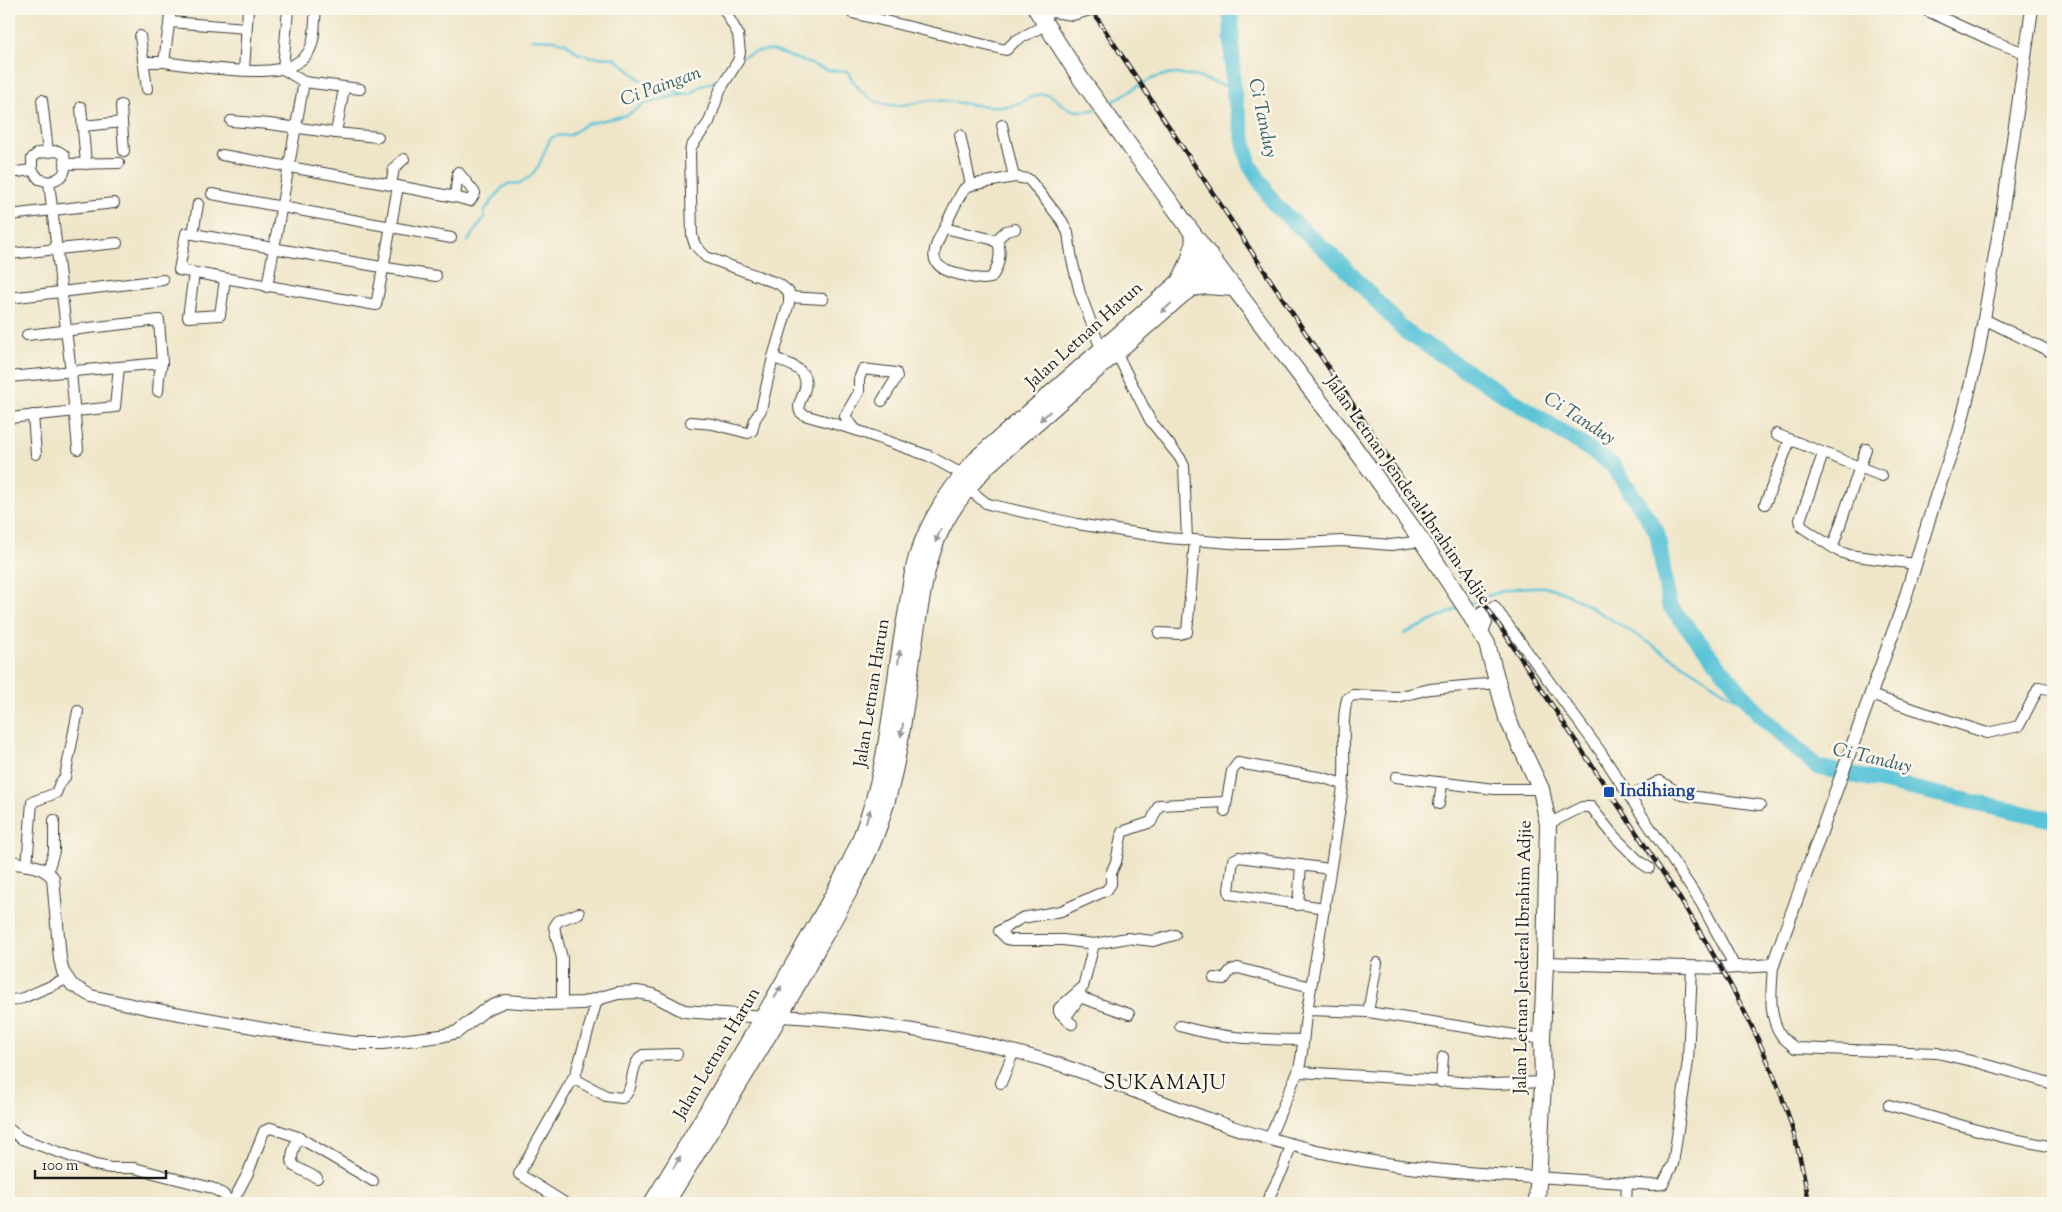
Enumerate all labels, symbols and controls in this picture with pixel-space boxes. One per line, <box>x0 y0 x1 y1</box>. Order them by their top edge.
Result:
water label: Ci Paingan <box>617 60 705 114</box>
water label: Ci Tanduy <box>1240 76 1284 160</box>
street label: Jalan Letnan Harun <box>1020 276 1150 397</box>
one-way arrow <box>1161 302 1173 314</box>
street label: Jalan Letnan Jenderal Ibrahim Adjie <box>1317 370 1496 611</box>
water label: Ci Tanduy <box>1538 386 1620 452</box>
one-way arrow <box>1039 410 1051 422</box>
one-way arrow <box>934 529 942 544</box>
street label: Jalan Letnan Harun <box>848 617 898 770</box>
one-way arrow <box>895 649 903 665</box>
one-way arrow <box>897 722 905 738</box>
water label: Ci Tanduy <box>1830 737 1914 781</box>
place label: Indihiang <box>1620 779 1695 805</box>
marker: Indihiang <box>1602 785 1616 799</box>
one-way arrow <box>865 809 872 824</box>
street label: Jalan Letnan Jenderal Ibrahim Adjie <box>1509 820 1539 1095</box>
street label: Jalan Letnan Harun <box>668 983 768 1126</box>
one-way arrow <box>774 985 783 999</box>
district label: SUKAMAJU <box>1103 1070 1227 1099</box>
scale bar <box>35 1147 166 1179</box>
one-way arrow <box>673 1155 682 1168</box>
text: 100 m <box>42 1156 79 1177</box>

